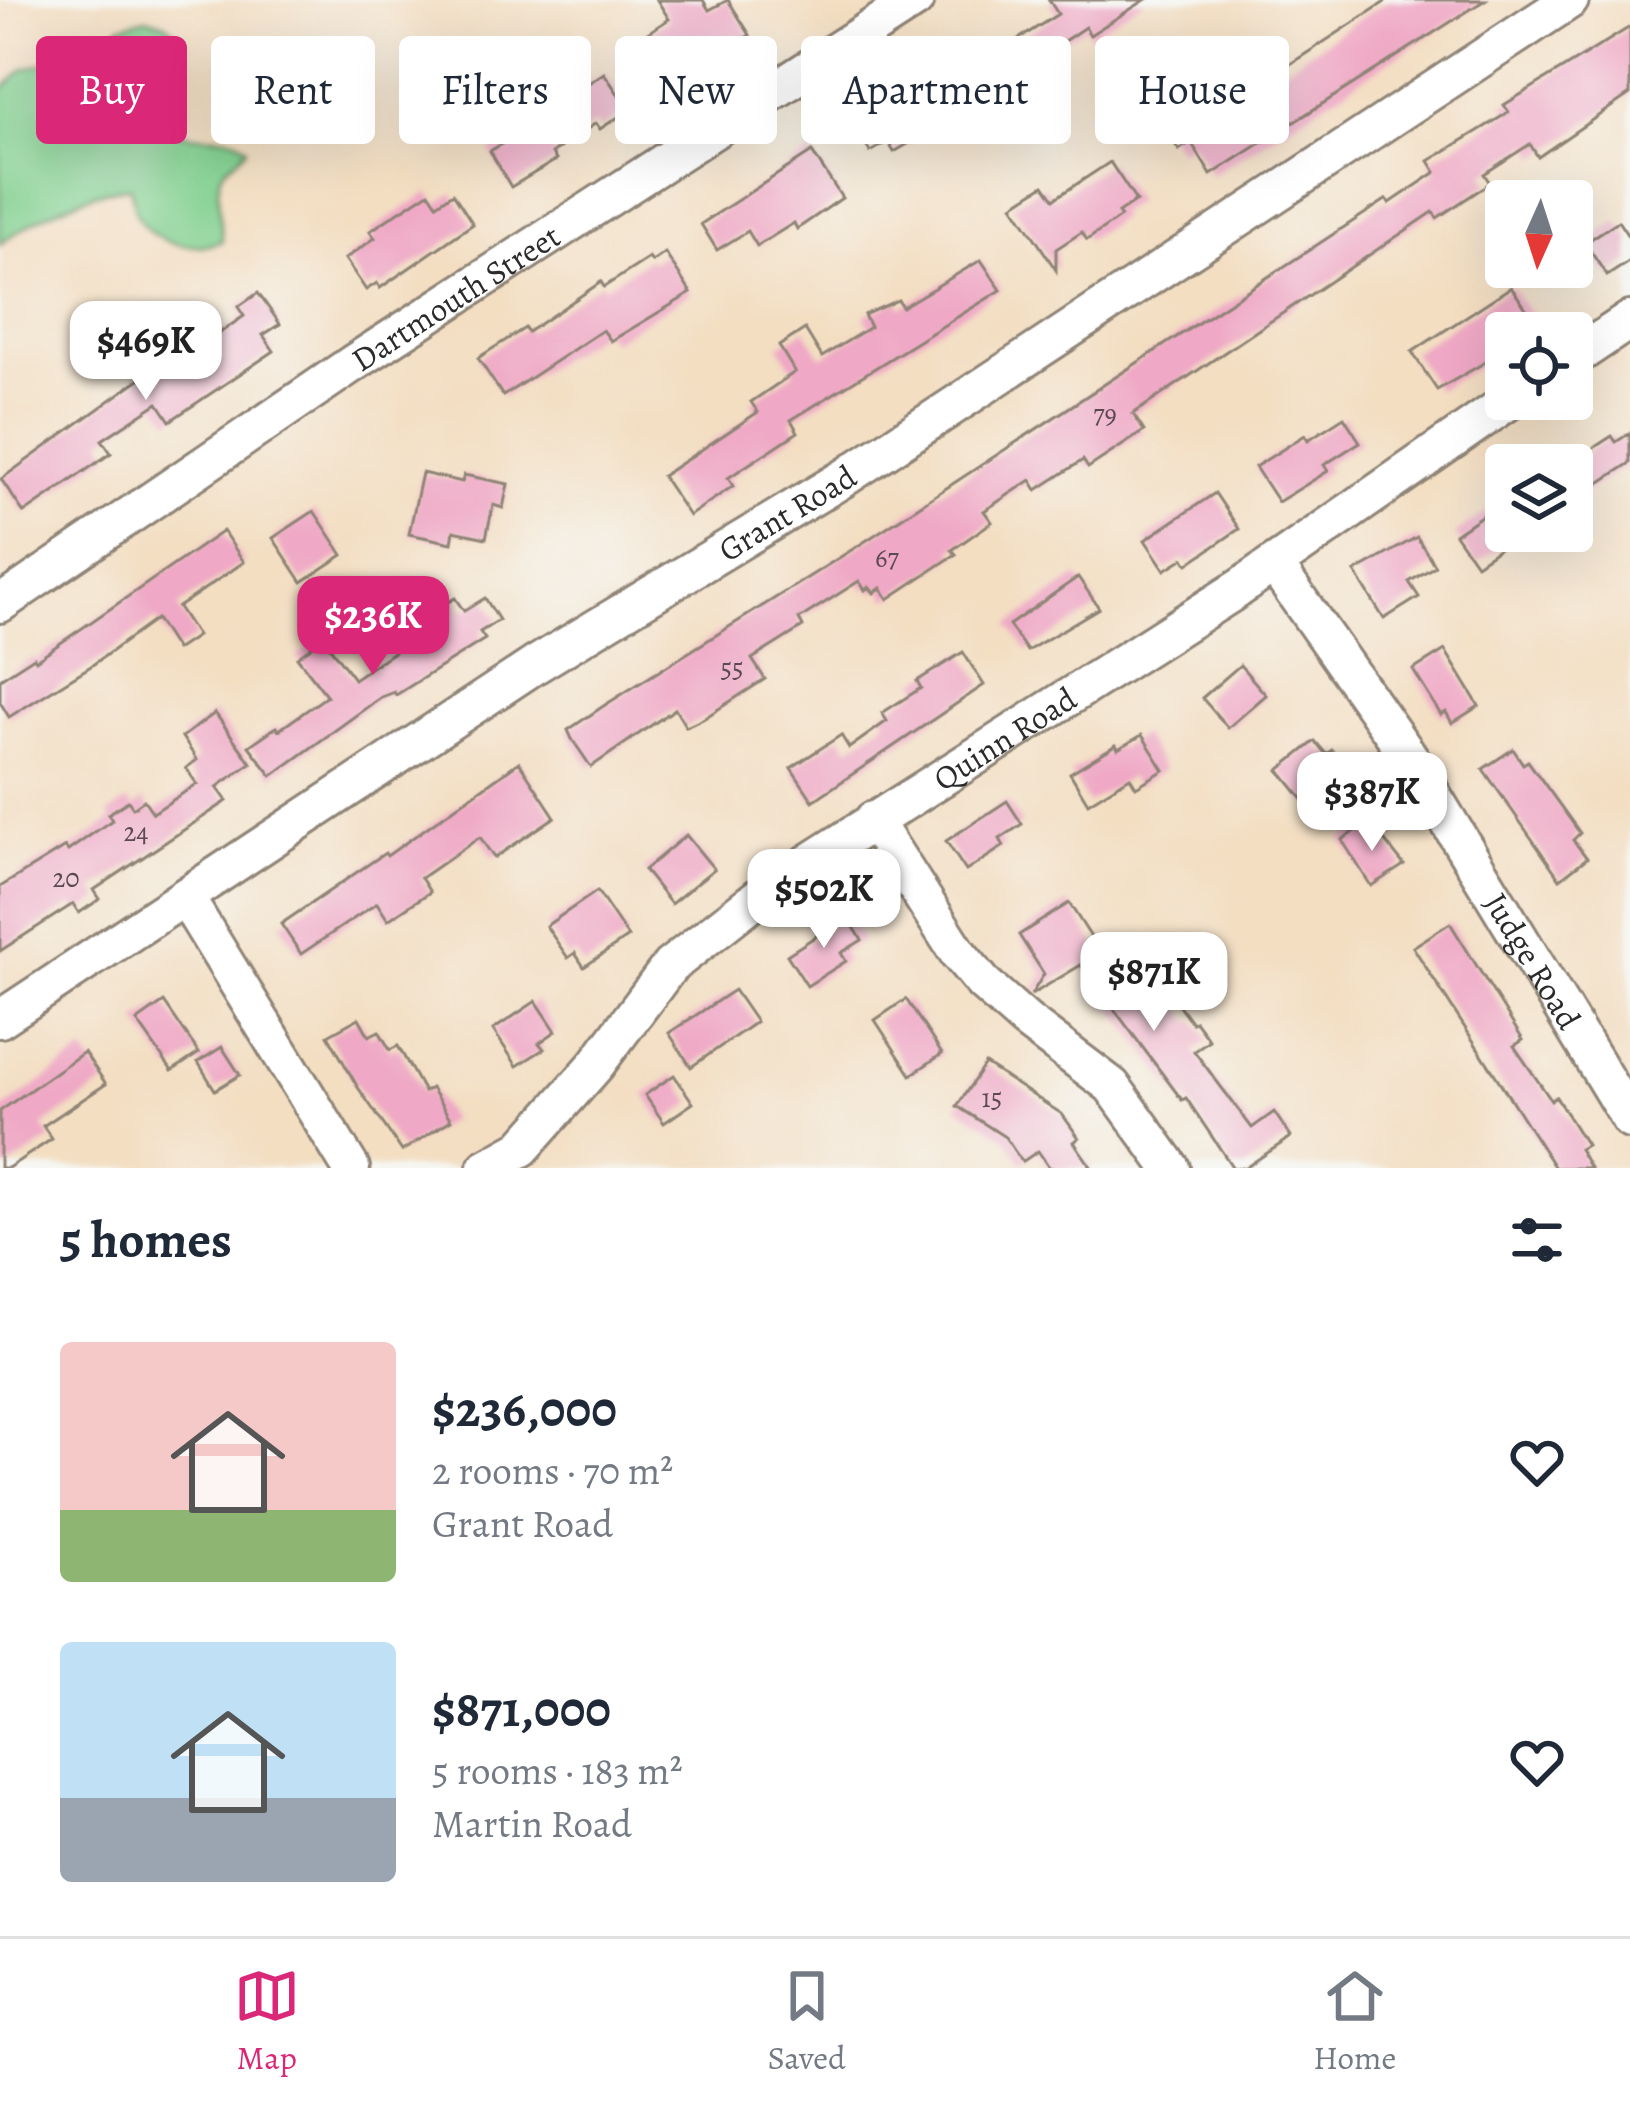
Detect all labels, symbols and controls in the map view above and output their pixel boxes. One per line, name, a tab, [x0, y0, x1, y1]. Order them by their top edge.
chip: Buy	[36, 36, 187, 144]
chip: Rent	[211, 36, 375, 144]
chip: Filters	[399, 36, 591, 144]
chip: New	[615, 36, 777, 144]
chip: Apartment	[801, 36, 1071, 144]
chip: House	[1095, 36, 1289, 144]
north arrow	[1485, 180, 1593, 288]
map controls	[1485, 180, 1593, 552]
street label: Dartmouth Street	[342, 213, 568, 381]
pin: $469K	[62, 301, 230, 403]
button: locate	[1485, 312, 1593, 420]
text: $469K	[97, 313, 195, 366]
house number: 79	[1093, 396, 1117, 432]
button: layers	[1485, 444, 1593, 552]
street label: Grant Road	[710, 454, 865, 571]
house number: 67	[875, 540, 900, 576]
pin: $236K	[289, 576, 457, 678]
text: $236K	[324, 588, 422, 641]
house number: 55	[720, 650, 744, 686]
street label: Quinn Road	[924, 676, 1085, 801]
pin: $387K	[1288, 752, 1456, 854]
text: $387K	[1324, 764, 1420, 817]
house number: 24	[123, 814, 149, 850]
pin: $502K	[740, 849, 908, 951]
house number: 20	[52, 860, 80, 896]
text: $502K	[775, 861, 873, 914]
street label: Judge Road	[1474, 884, 1592, 1037]
pin: $871K	[1070, 932, 1238, 1034]
text: $871K	[1107, 944, 1201, 997]
house number: 15	[982, 1080, 1002, 1116]
text: 5 homes	[60, 1205, 232, 1275]
icon: filters	[1504, 1207, 1570, 1273]
text: $236,000	[432, 1374, 617, 1444]
icon: home	[156, 1390, 300, 1534]
icon: heart	[1504, 1429, 1570, 1495]
text: 2 rooms · 70 m²	[432, 1444, 673, 1497]
text: Grant Road	[432, 1497, 613, 1550]
text: $871,000	[432, 1674, 611, 1744]
icon: home	[156, 1690, 300, 1834]
icon: heart	[1504, 1729, 1570, 1795]
text: 5 rooms · 183 m²	[432, 1744, 683, 1797]
text: Martin Road	[432, 1797, 632, 1850]
tab: Map	[234, 1963, 300, 2080]
tab: Saved	[767, 1963, 846, 2080]
tab: Home	[1313, 1963, 1396, 2080]

